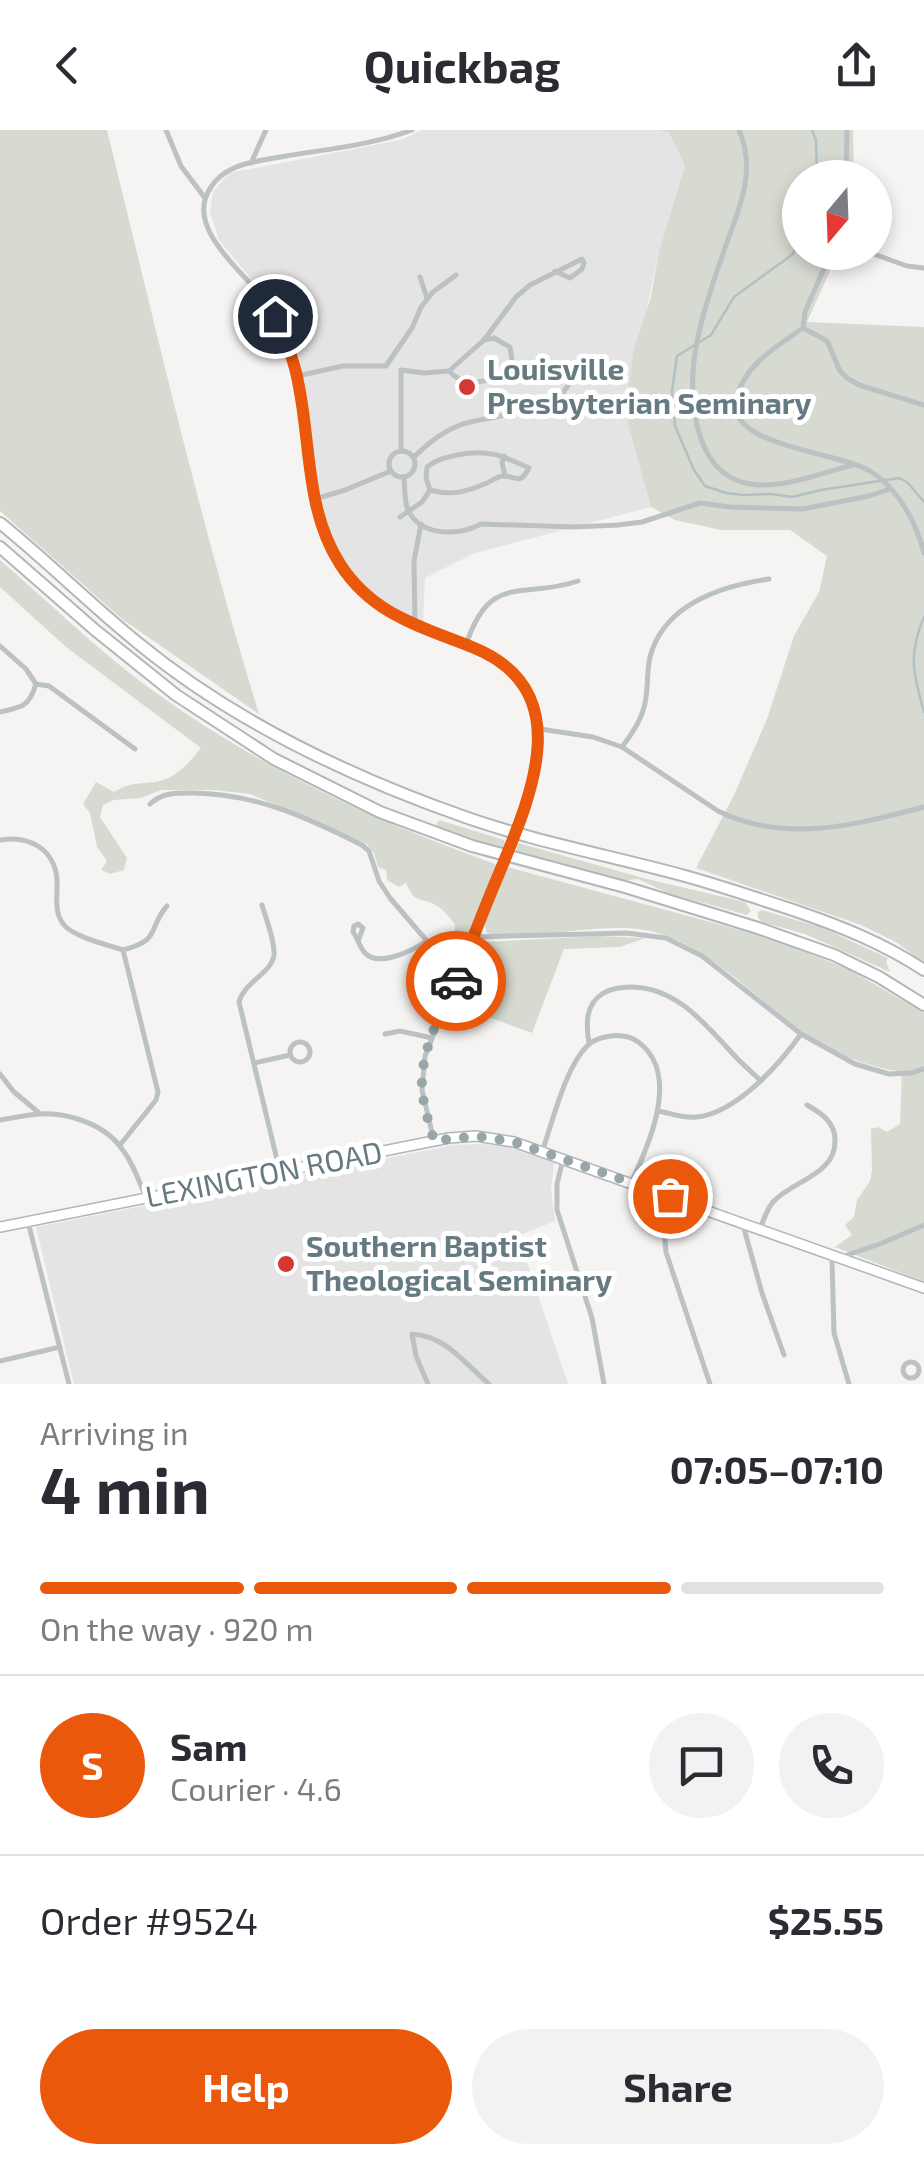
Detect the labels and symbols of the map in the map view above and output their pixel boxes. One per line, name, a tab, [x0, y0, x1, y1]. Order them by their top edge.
north arrow	[782, 160, 892, 270]
pin	[233, 274, 318, 359]
place label: Louisville Presbyterian Seminary	[487, 350, 812, 421]
marker: Louisville Presbyterian Seminary	[456, 376, 478, 398]
courier	[406, 931, 506, 1031]
street label: LEXINGTON ROAD	[142, 1132, 385, 1214]
pin	[628, 1154, 713, 1239]
place label: Southern Baptist Theological Seminary	[306, 1227, 612, 1298]
marker: Southern Baptist Theological Seminary	[275, 1253, 297, 1275]

